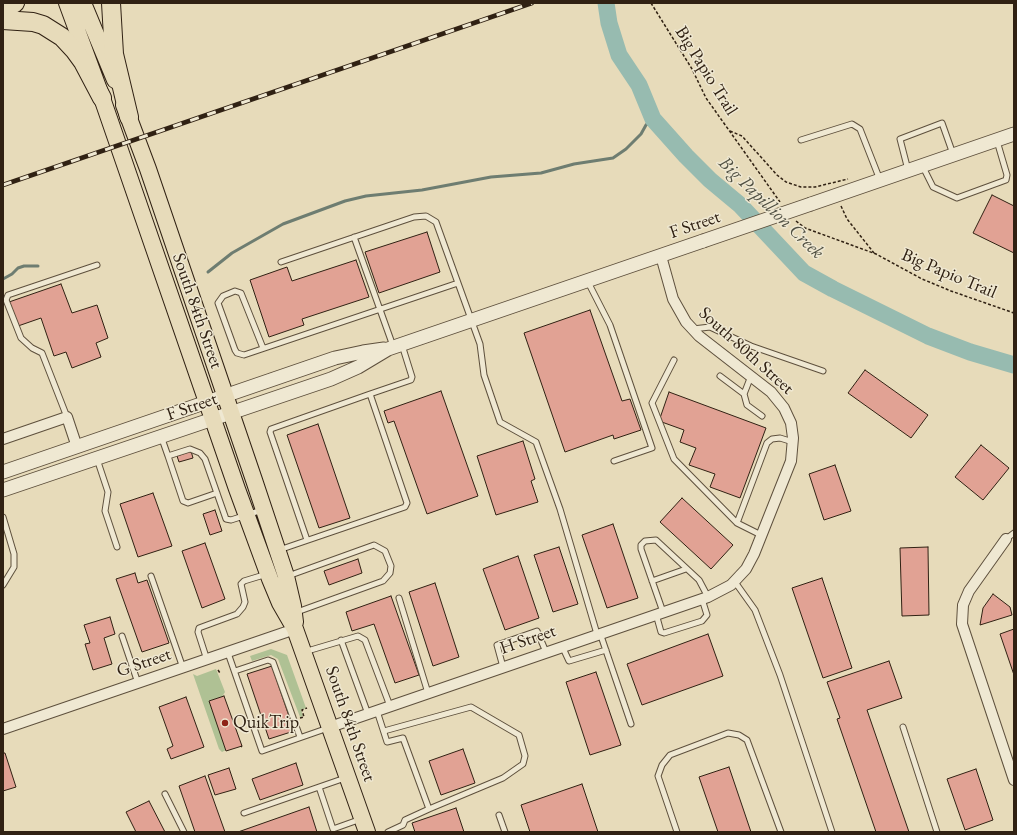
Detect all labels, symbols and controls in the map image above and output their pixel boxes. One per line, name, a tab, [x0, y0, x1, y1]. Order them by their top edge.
street label: Big Papio Trail	[670, 22, 742, 120]
water label: Big Papillion Creek	[714, 152, 828, 264]
street label: F Street	[667, 206, 723, 244]
street label: Big Papio Trail	[898, 244, 1000, 304]
street label: South 84th Street	[167, 250, 227, 372]
street label: South 80th Street	[694, 303, 798, 399]
street label: F Street	[164, 388, 220, 426]
street label: H Street	[497, 620, 559, 660]
street label: G Street	[114, 644, 174, 682]
street label: South 84th Street	[320, 663, 380, 785]
place label: QuikTrip	[233, 712, 299, 734]
marker: QuikTrip	[220, 718, 230, 728]

